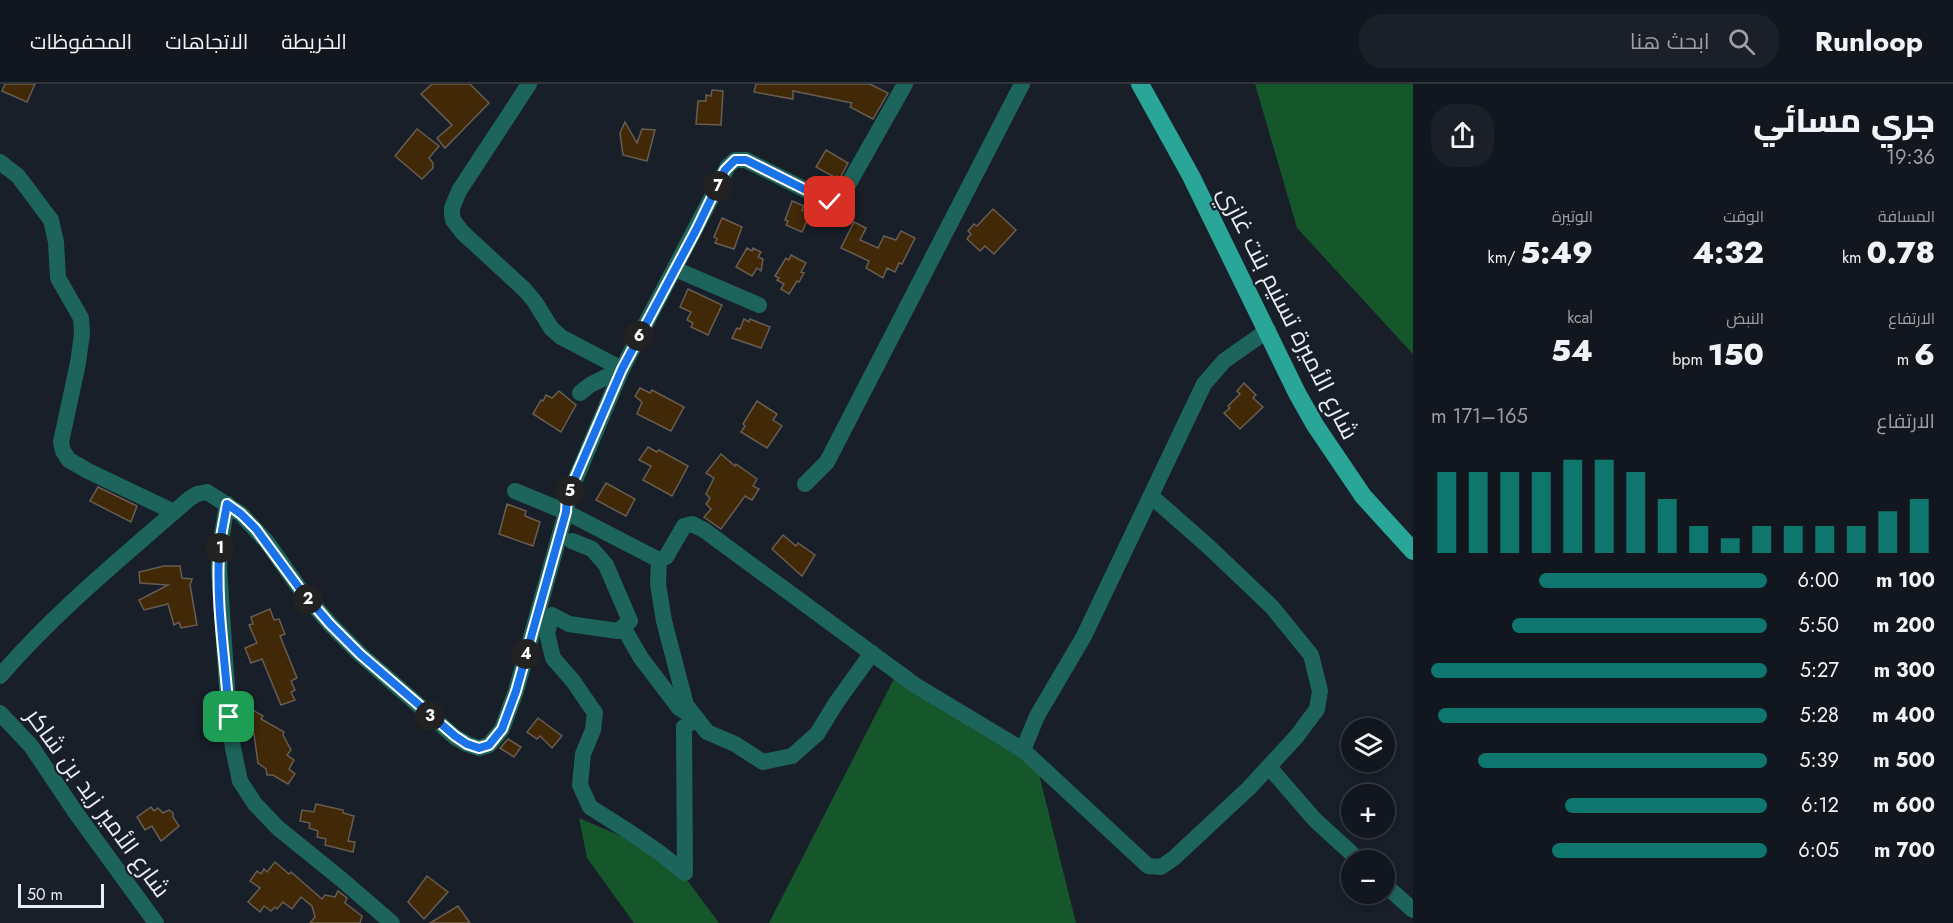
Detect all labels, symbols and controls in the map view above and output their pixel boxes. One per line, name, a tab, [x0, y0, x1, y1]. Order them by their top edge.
search box	[1359, 14, 1779, 68]
text: Runloop	[1815, 21, 1923, 62]
text: ابحث هنا	[1630, 25, 1710, 57]
icon: search	[1725, 25, 1758, 58]
text: المحفوظات	[30, 27, 132, 57]
text: الاتجاهات	[165, 27, 248, 57]
text: الخريطة	[281, 27, 347, 57]
text: جري مسائي	[1753, 97, 1935, 144]
button: share	[1431, 104, 1494, 167]
text: 19:36	[1886, 143, 1935, 172]
pin: 7	[703, 171, 733, 201]
text: 7	[713, 174, 723, 197]
pin	[804, 176, 855, 227]
street label: شارع الأميرة تسنيم بنت غازي	[1208, 180, 1368, 446]
icon: check	[813, 185, 846, 218]
text: الوتيرة	[1552, 205, 1593, 228]
text: الوقت	[1723, 205, 1764, 228]
text: المسافة	[1878, 205, 1935, 228]
text: 5:49	[1520, 231, 1593, 274]
text: 4:32	[1692, 231, 1764, 274]
text: 0.78	[1866, 231, 1935, 274]
text: /km	[1488, 246, 1520, 269]
text: km	[1842, 246, 1866, 269]
text: kcal	[1567, 306, 1593, 329]
text: النبض	[1726, 307, 1764, 330]
text: الارتفاع	[1888, 307, 1935, 330]
pin: 6	[624, 321, 654, 351]
text: 6	[634, 324, 644, 347]
text: 54	[1551, 329, 1593, 372]
text: 150	[1708, 333, 1764, 376]
text: 6	[1914, 333, 1935, 376]
text: bpm	[1672, 348, 1708, 371]
text: m	[1897, 348, 1914, 371]
text: 165–171 m	[1431, 402, 1528, 431]
text: الارتفاع	[1876, 407, 1935, 436]
pin: 5	[555, 476, 585, 506]
text: 5	[565, 479, 575, 502]
pin: 1	[205, 533, 235, 563]
text: 1	[216, 536, 224, 559]
text: 6:00	[1797, 566, 1839, 595]
text: 100 m	[1876, 566, 1935, 595]
pin: 2	[293, 584, 323, 614]
text: 2	[303, 587, 313, 610]
text: 5:50	[1798, 611, 1839, 640]
text: 200 m	[1873, 611, 1935, 640]
pin: 4	[511, 639, 541, 669]
text: 4	[520, 642, 532, 665]
text: 5:27	[1800, 656, 1839, 685]
text: 300 m	[1874, 656, 1935, 685]
pin	[203, 691, 254, 742]
street label: شارع الأمير زيد بن شاكر	[16, 699, 179, 905]
icon: arrive	[212, 700, 245, 733]
pin: 3	[415, 701, 445, 731]
text: 5:28	[1799, 701, 1839, 730]
text: 400 m	[1872, 701, 1935, 730]
text: 3	[425, 704, 435, 727]
map controls	[1341, 718, 1395, 904]
button: layers	[1341, 718, 1395, 772]
text: 5:39	[1799, 746, 1839, 775]
text: 500 m	[1873, 746, 1935, 775]
button: +	[1341, 784, 1395, 838]
text: 6:12	[1801, 791, 1839, 820]
text: 600 m	[1873, 791, 1935, 820]
text: 6:05	[1798, 836, 1839, 865]
text: 700 m	[1874, 836, 1935, 865]
button: −	[1341, 850, 1395, 904]
scale bar	[18, 881, 104, 908]
text: 50 m	[27, 883, 63, 906]

